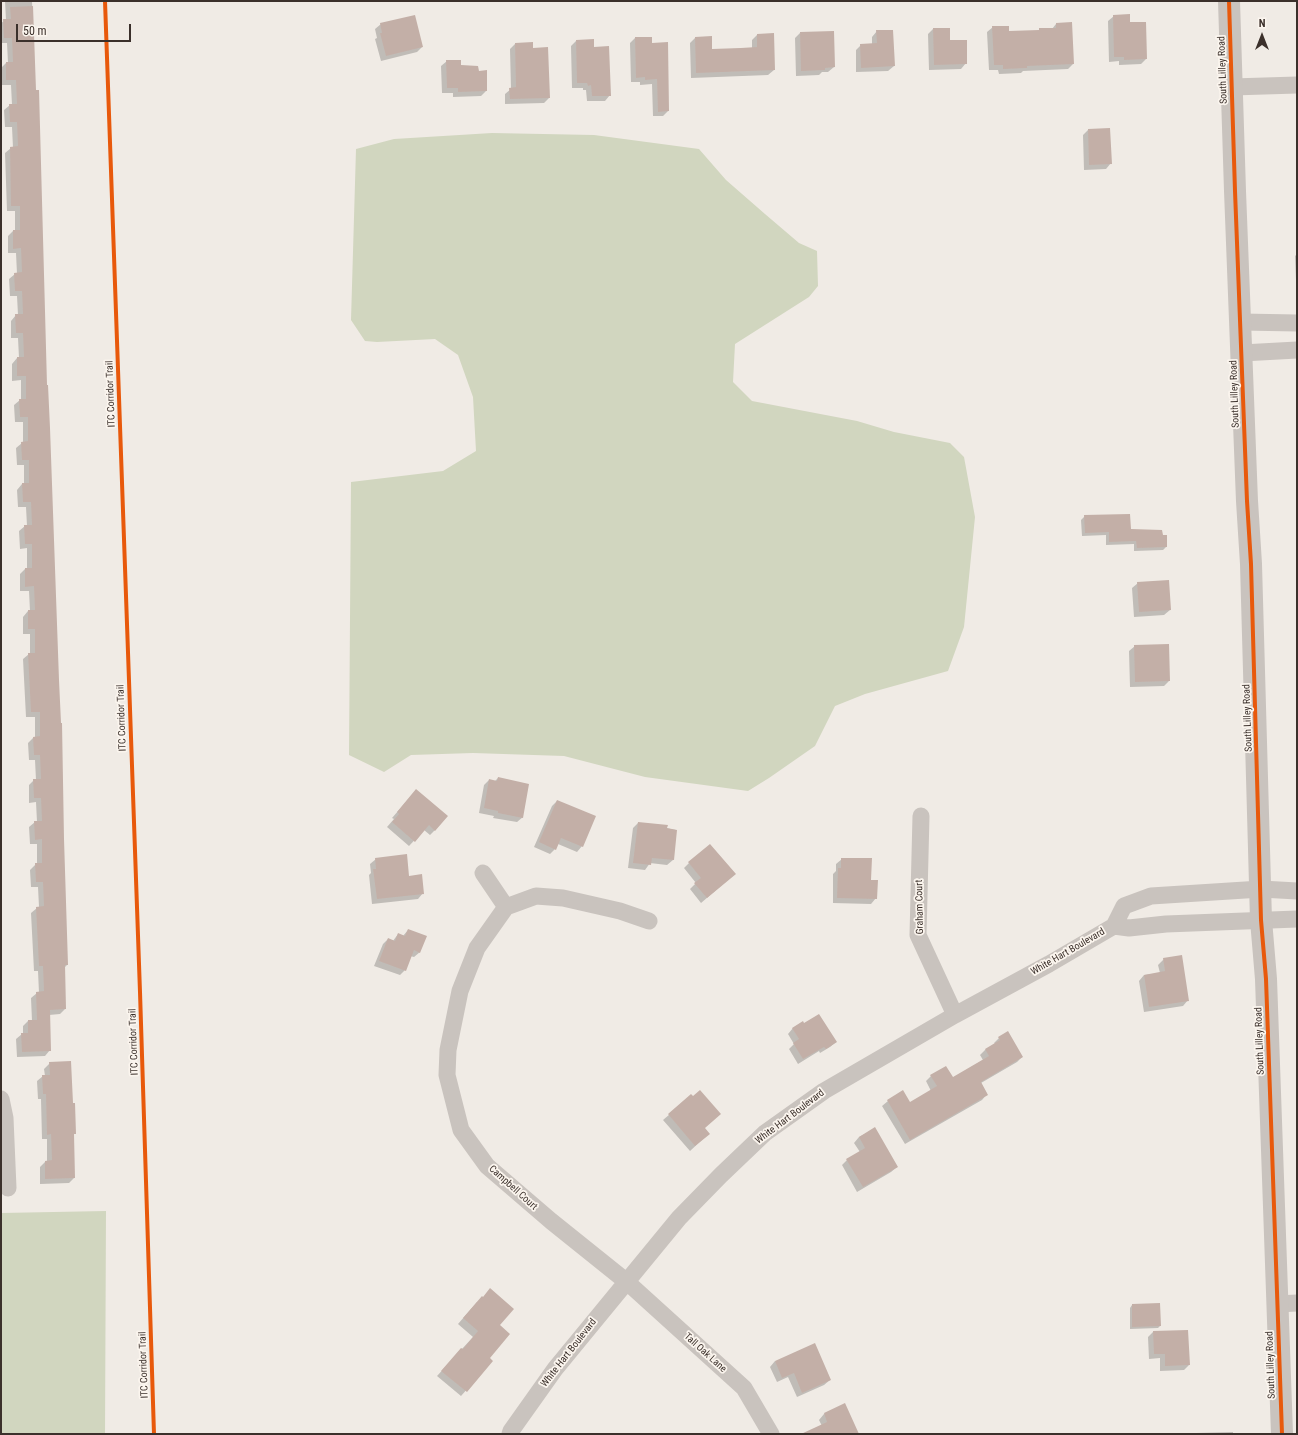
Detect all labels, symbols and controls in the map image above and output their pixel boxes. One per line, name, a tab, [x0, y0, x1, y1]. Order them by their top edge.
scale bar	[18, 16, 133, 42]
north arrow	[1242, 16, 1282, 56]
text: N	[1259, 17, 1265, 30]
text: 50 m	[23, 24, 47, 38]
street label: South Lilley Road	[1216, 36, 1230, 104]
street label: ITC Corridor Trail	[104, 360, 118, 428]
street label: South Lilley Road	[1228, 360, 1242, 428]
street label: ITC Corridor Trail	[115, 684, 129, 752]
street label: South Lilley Road	[1241, 684, 1255, 752]
street label: Graham Court	[914, 880, 926, 934]
street label: White Hart Boulevard	[1029, 926, 1107, 978]
street label: South Lilley Road	[1253, 1007, 1267, 1075]
street label: ITC Corridor Trail	[127, 1008, 141, 1076]
street label: White Hart Boulevard	[753, 1087, 827, 1147]
street label: Campbell Court	[486, 1163, 540, 1213]
street label: White Hart Boulevard	[539, 1316, 599, 1390]
street label: ITC Corridor Trail	[137, 1331, 151, 1399]
street label: Tall Oak Lane	[681, 1331, 729, 1375]
street label: South Lilley Road	[1264, 1331, 1278, 1399]

